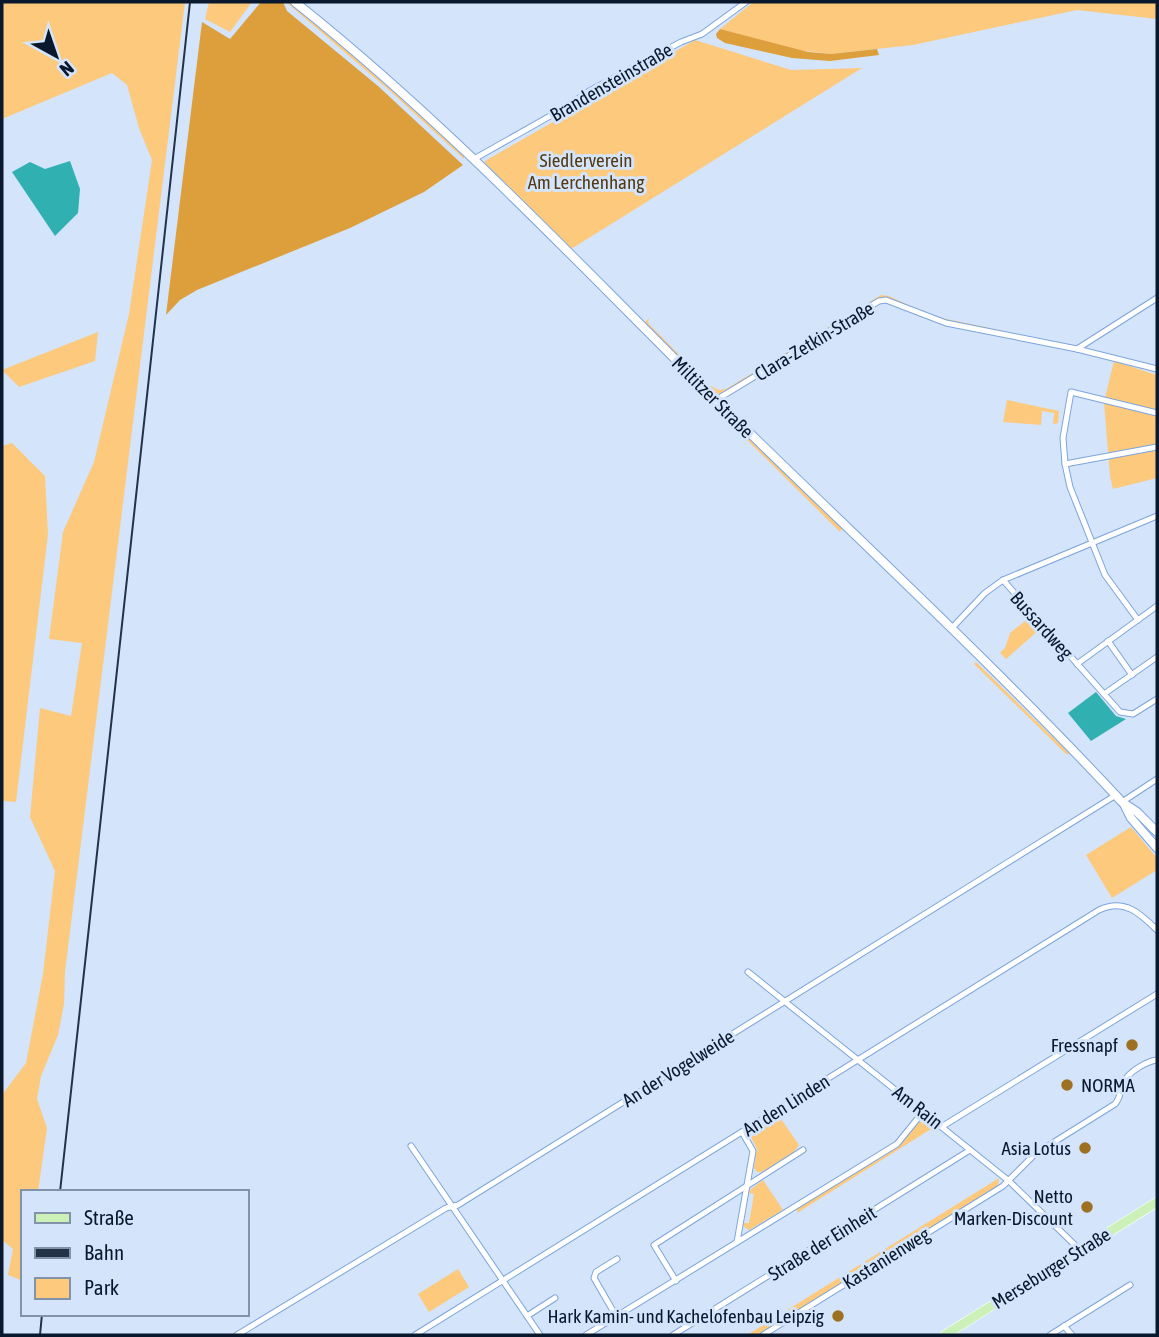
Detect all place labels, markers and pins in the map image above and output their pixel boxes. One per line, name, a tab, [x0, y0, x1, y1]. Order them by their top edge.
place label: Fressnapf	[1051, 1034, 1118, 1056]
marker: Fressnapf	[1124, 1037, 1140, 1053]
place label: NORMA	[1081, 1074, 1136, 1096]
marker: NORMA	[1059, 1077, 1075, 1093]
place label: Asia Lotus	[1002, 1137, 1071, 1159]
marker: Asia Lotus	[1077, 1140, 1093, 1156]
place label: Netto Marken-Discount	[954, 1185, 1073, 1229]
marker: Netto Marken-Discount	[1079, 1199, 1095, 1215]
place label: Hark Kamin- und Kachelofenbau Leipzig	[548, 1305, 825, 1327]
marker: Hark Kamin- und Kachelofenbau Leipzig	[830, 1308, 846, 1324]

